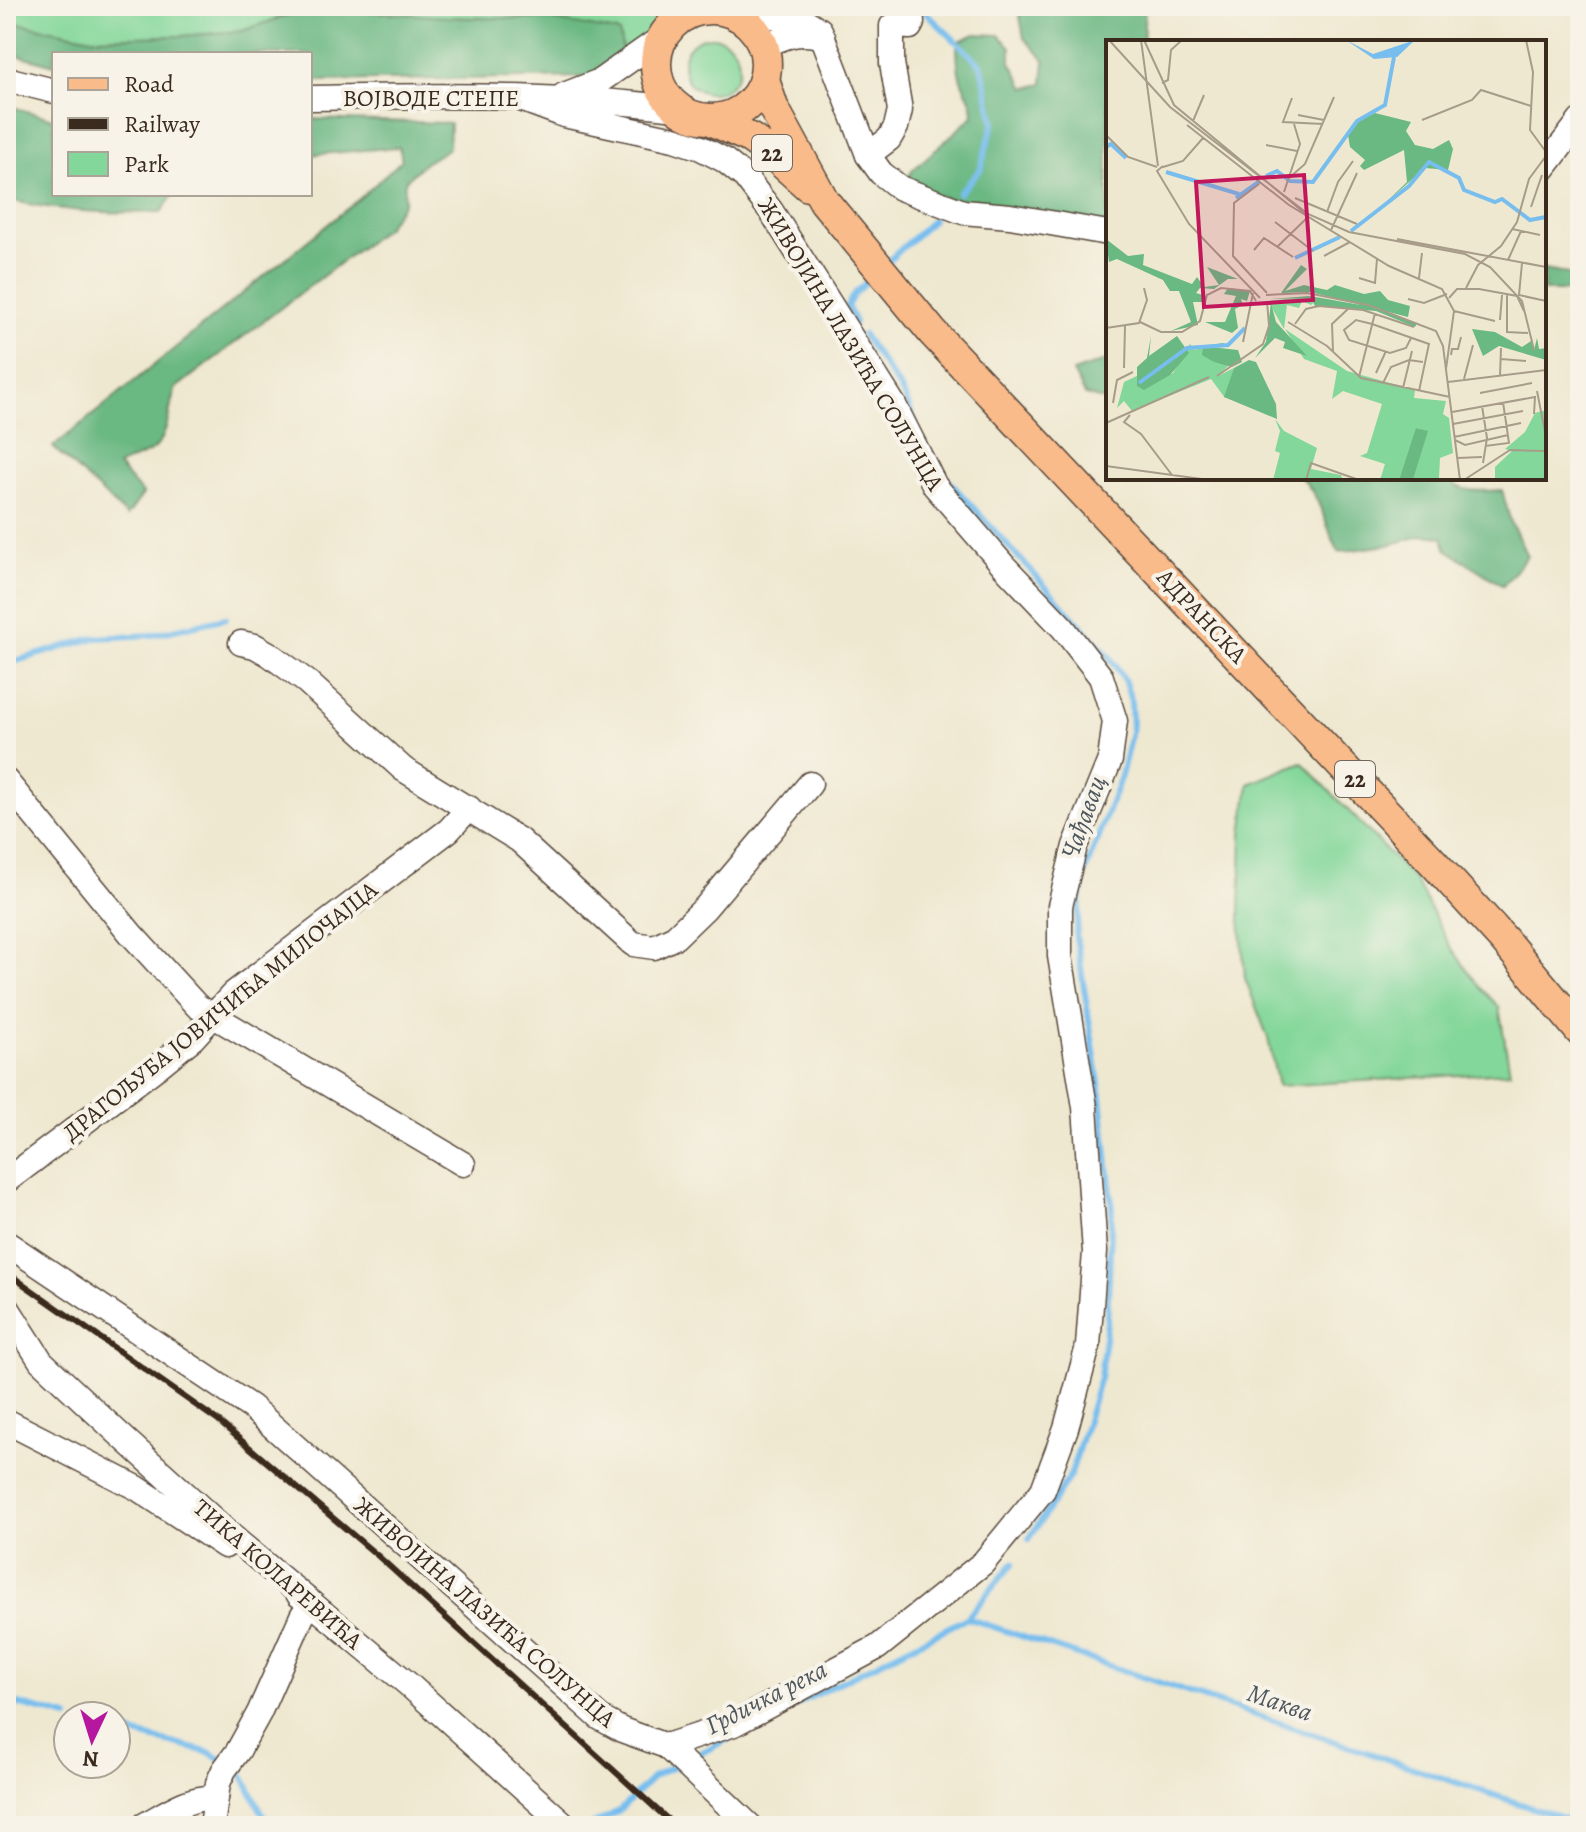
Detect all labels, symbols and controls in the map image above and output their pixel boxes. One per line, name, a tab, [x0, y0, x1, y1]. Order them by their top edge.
inset map	[1106, 40, 1546, 480]
legend	[52, 52, 312, 196]
text: Road	[124, 68, 174, 100]
street label: ВОЈВОДЕ СТЕПЕ	[343, 82, 519, 114]
text: Railway	[124, 108, 200, 140]
road number: 22	[752, 135, 792, 171]
text: Park	[124, 148, 169, 180]
street label: ЖИВОЈИНА ЛАЗИЋА СОЛУНЦА	[751, 191, 952, 497]
street label: АДРАНСКА	[1149, 561, 1255, 671]
road number: 22	[1335, 761, 1375, 797]
water label: Чађавац	[1052, 771, 1115, 864]
street label: ДРАГОЉУБА ЈОВИЧИЋА МИЛОЧАЈЦА	[56, 873, 385, 1148]
street label: ЖИВОЈИНА ЛАЗИЋА СОЛУНЦА	[347, 1489, 623, 1735]
street label: ТИКА КОЛАРЕВИЋА	[187, 1492, 370, 1657]
water label: Грдичка река	[699, 1652, 833, 1743]
water label: Маква	[1243, 1675, 1317, 1730]
north arrow	[52, 1700, 132, 1780]
text: N	[82, 1743, 100, 1774]

